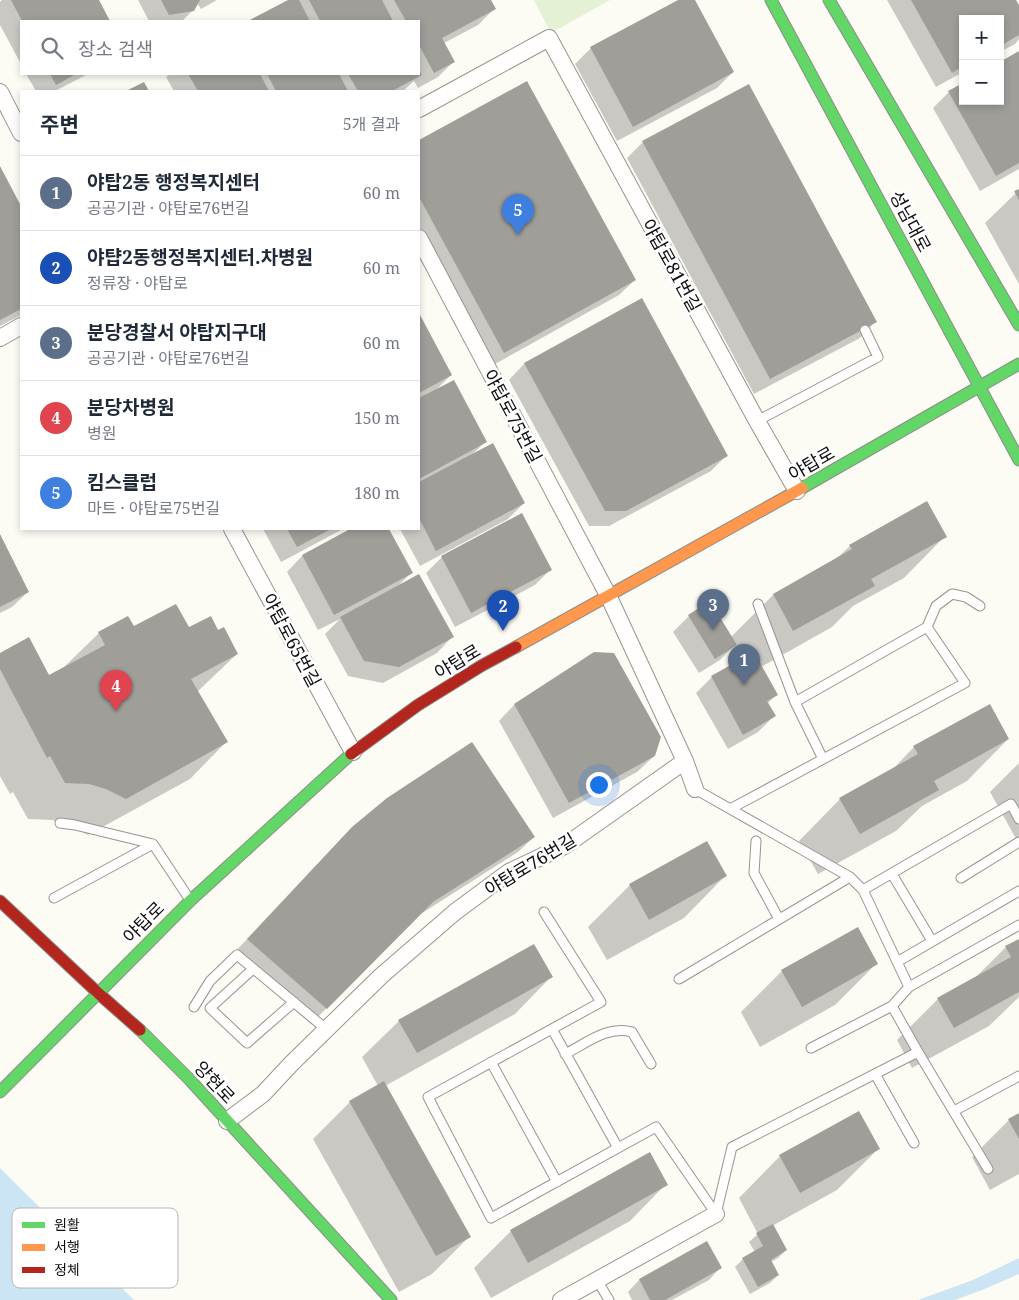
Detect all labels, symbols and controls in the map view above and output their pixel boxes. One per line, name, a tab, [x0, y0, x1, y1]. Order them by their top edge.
map controls	[959, 15, 1004, 105]
button: +	[959, 15, 1004, 60]
search box	[20, 20, 420, 75]
icon: search	[38, 34, 66, 62]
text: 장소 검색	[78, 36, 153, 62]
button: −	[959, 60, 1004, 105]
text: 주변	[40, 110, 79, 138]
text: 5개 결과	[343, 113, 400, 135]
text: 야탑2동 행정복지센터	[87, 169, 260, 195]
text: 1	[51, 182, 61, 204]
text: 60 m	[363, 182, 400, 204]
street label: 성남대로	[885, 186, 937, 256]
pin: 5	[502, 194, 534, 235]
text: 공공기관 · 야탑로76번길	[87, 197, 250, 219]
street label: 야탑로81번길	[637, 214, 707, 316]
text: 야턉2동행정복지센터.차병원	[87, 244, 313, 270]
text: 2	[51, 257, 61, 279]
text: 60 m	[363, 257, 400, 279]
text: 정류장 · 야탑로	[87, 272, 188, 294]
text: 분당경찰서 야탑지구대	[87, 319, 267, 345]
text: 3	[51, 332, 61, 354]
text: 60 m	[363, 332, 400, 354]
text: 공공기관 · 야탑로76번길	[87, 347, 250, 369]
street label: 야탑로75번길	[478, 365, 548, 467]
text: 분당차병원	[87, 394, 174, 420]
text: 4	[51, 407, 61, 429]
text: 150 m	[354, 407, 400, 429]
text: 병원	[87, 422, 116, 444]
street label: 야탑로	[783, 440, 839, 486]
text: 킴스클럽	[87, 469, 157, 495]
text: 5	[51, 482, 61, 504]
text: 180 m	[354, 482, 400, 504]
text: 마트 · 야탑로75번길	[87, 497, 220, 519]
street label: 야탑로65번길	[257, 589, 327, 691]
pin: 3	[697, 589, 729, 630]
pin: 2	[487, 590, 519, 631]
street label: 야탑로	[430, 638, 484, 684]
pin: 1	[728, 644, 760, 685]
pin: 4	[100, 670, 132, 711]
your location	[586, 772, 612, 798]
street label: 야탑로76번길	[480, 827, 580, 901]
street label: 야탑로	[117, 896, 169, 948]
street label: 양현로	[189, 1056, 241, 1108]
legend	[12, 1208, 178, 1288]
text: 원활	[54, 1215, 80, 1234]
text: 서행	[54, 1237, 80, 1256]
text: 정체	[54, 1260, 80, 1279]

